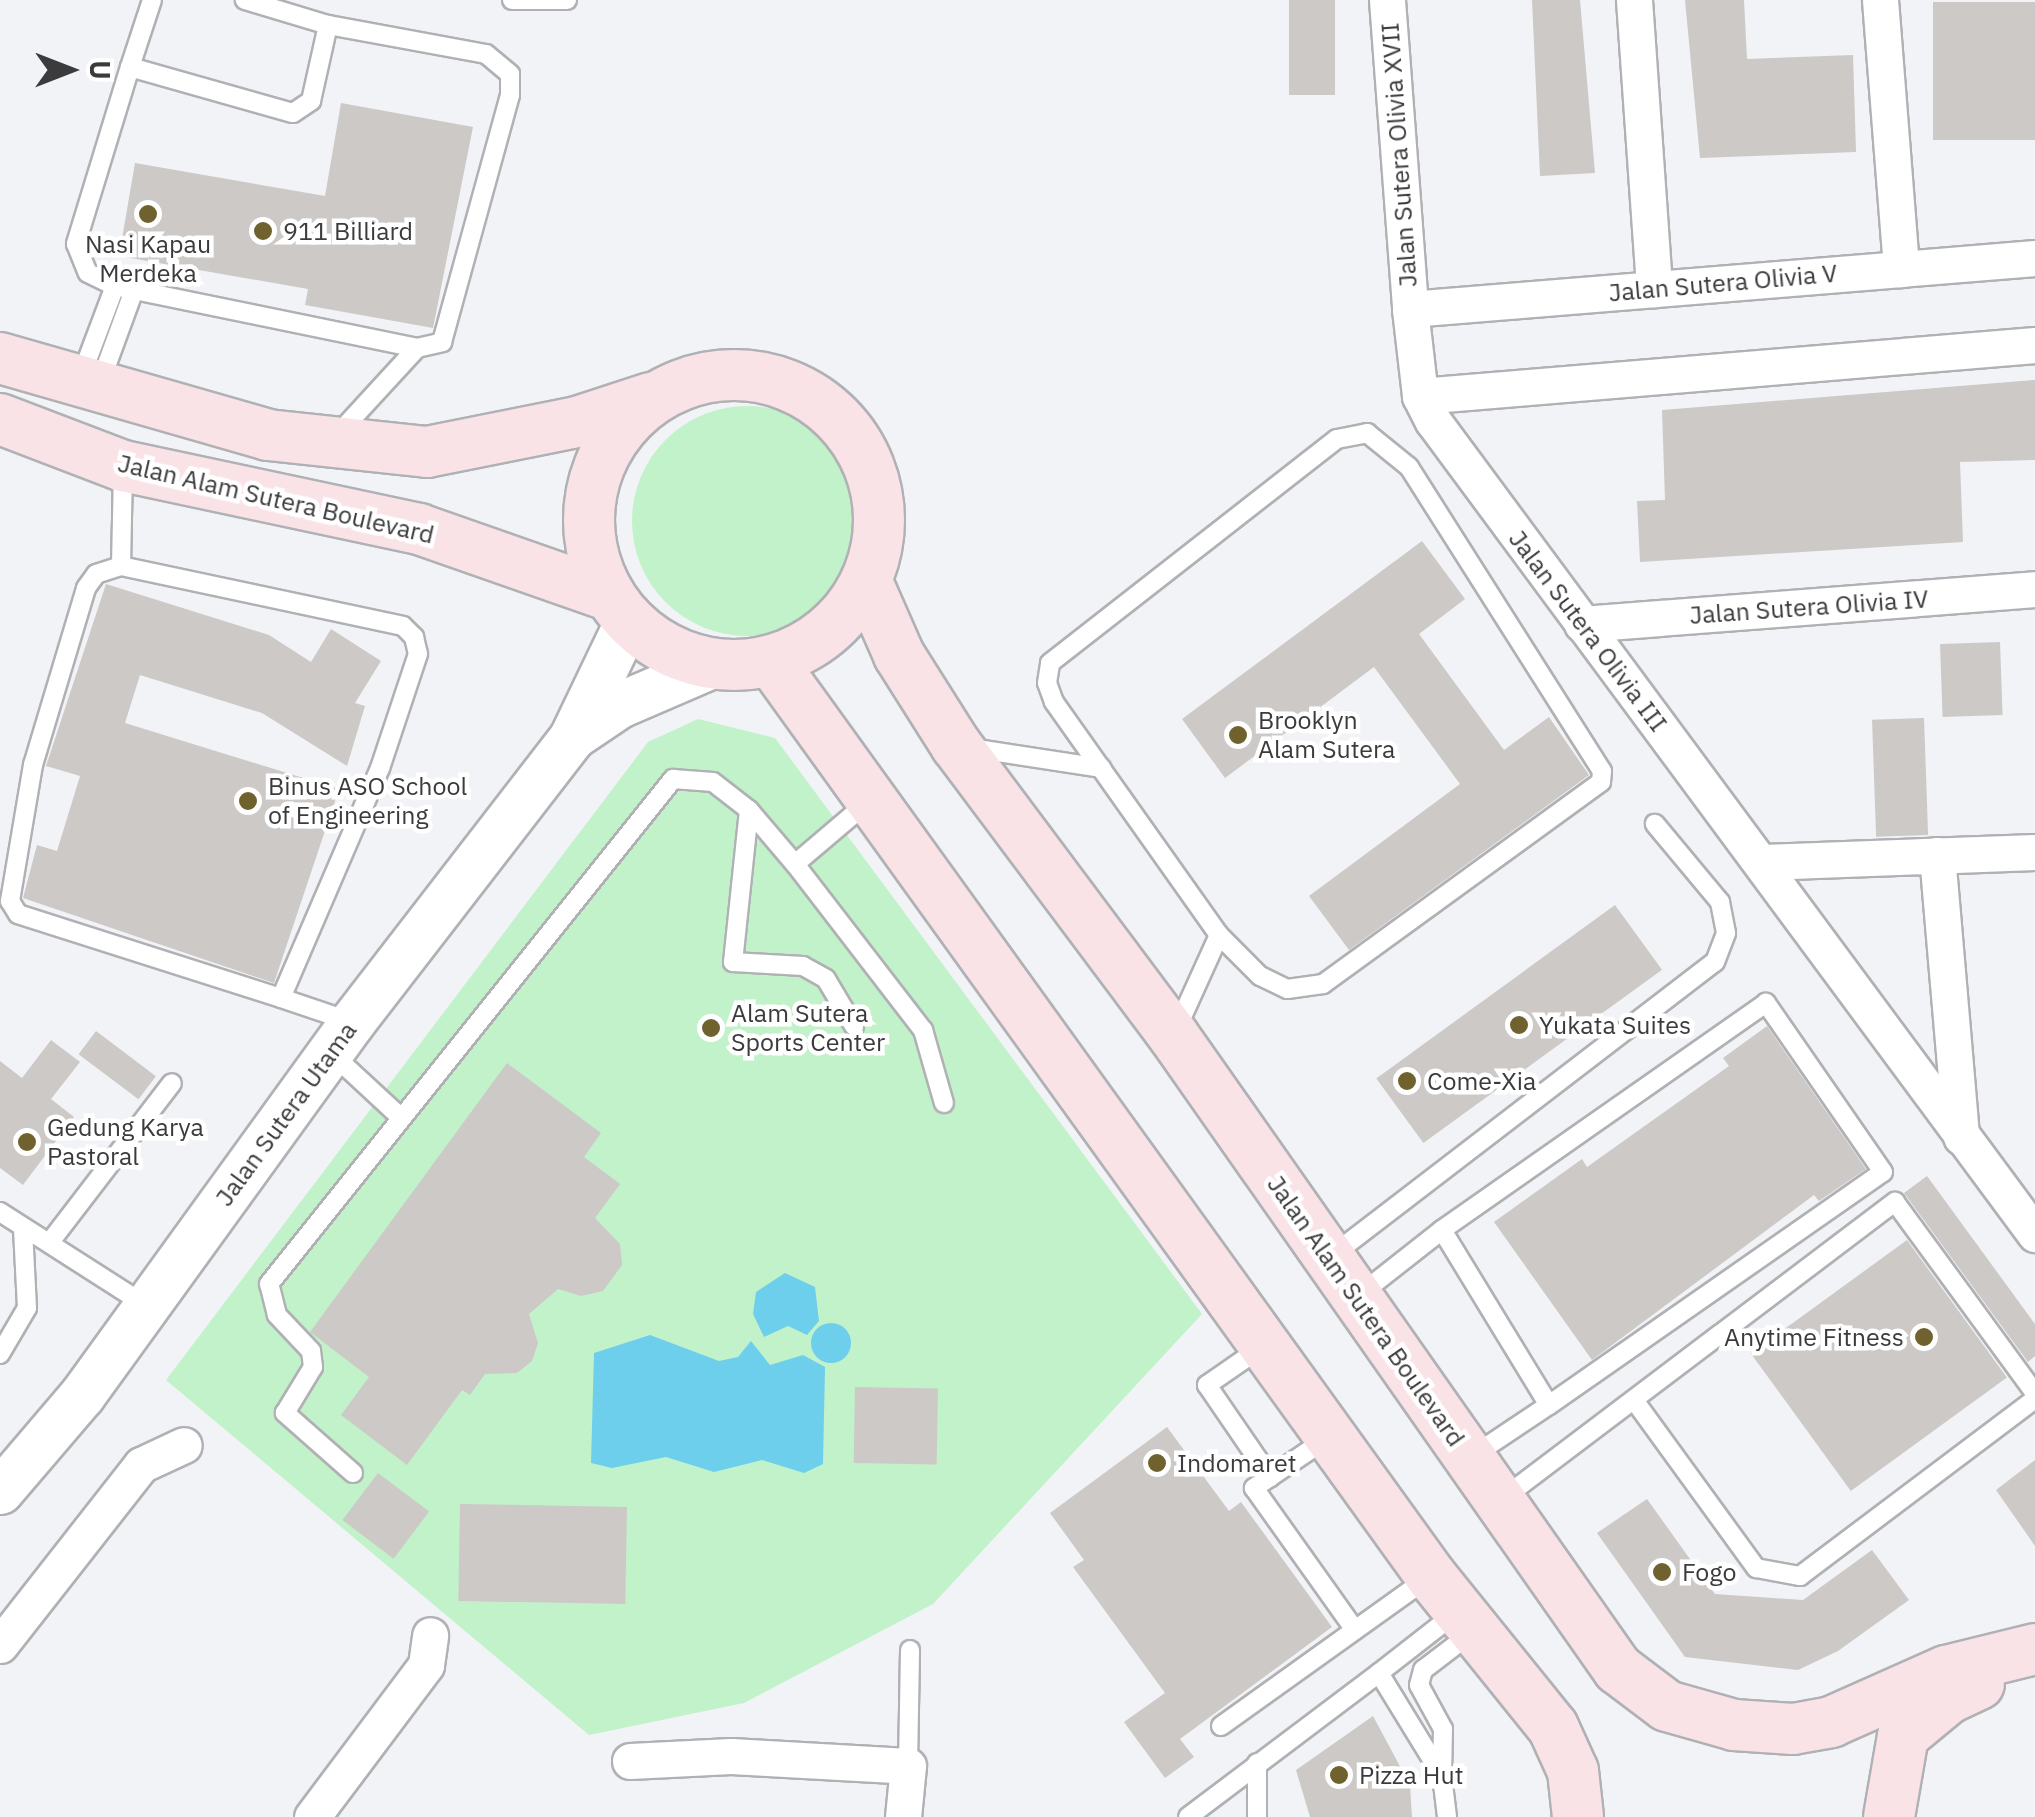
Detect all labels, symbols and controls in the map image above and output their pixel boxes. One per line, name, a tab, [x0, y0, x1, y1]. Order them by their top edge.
north arrow	[20, 20, 120, 120]
street label: Jalan Sutera Olivia XVII	[1375, 22, 1423, 288]
text: U	[82, 60, 119, 80]
marker: Nasi Kapau Merdeka	[137, 203, 159, 225]
place label: 911 Billiard	[283, 216, 413, 246]
marker: 911 Billiard	[252, 220, 274, 242]
place label: Nasi Kapau Merdeka	[85, 230, 211, 289]
street label: Jalan Sutera Olivia V	[1607, 258, 1839, 308]
street label: Jalan Alam Sutera Boulevard	[115, 448, 437, 550]
street label: Jalan Sutera Olivia III	[1502, 524, 1674, 738]
street label: Jalan Sutera Olivia IV	[1688, 584, 1930, 630]
place label: Brooklyn Alam Sutera	[1258, 706, 1395, 765]
marker: Brooklyn Alam Sutera	[1227, 724, 1249, 746]
place label: Binus ASO School of Engineering	[268, 772, 467, 831]
marker: Binus ASO School of Engineering	[237, 790, 259, 812]
place label: Alam Sutera Sports Center	[731, 999, 885, 1058]
place label: Yukata Suites	[1539, 1010, 1691, 1040]
marker: Yukata Suites	[1508, 1014, 1530, 1036]
street label: Jalan Sutera Utama	[209, 1016, 363, 1212]
marker: Alam Sutera Sports Center	[700, 1017, 722, 1039]
place label: Come-Xia	[1427, 1066, 1536, 1096]
marker: Come-Xia	[1396, 1070, 1418, 1092]
place label: Gedung Karya Pastoral	[47, 1113, 204, 1172]
marker: Gedung Karya Pastoral	[16, 1131, 38, 1153]
street label: Jalan Alam Sutera Boulevard	[1261, 1170, 1471, 1452]
place label: Anytime Fitness	[1724, 1322, 1904, 1352]
marker: Anytime Fitness	[1913, 1326, 1935, 1348]
place label: Indomaret	[1177, 1448, 1296, 1478]
marker: Indomaret	[1146, 1452, 1168, 1474]
place label: Fogo	[1682, 1557, 1736, 1587]
marker: Fogo	[1651, 1561, 1673, 1583]
place label: Pizza Hut	[1359, 1760, 1463, 1790]
marker: Pizza Hut	[1328, 1764, 1350, 1786]

